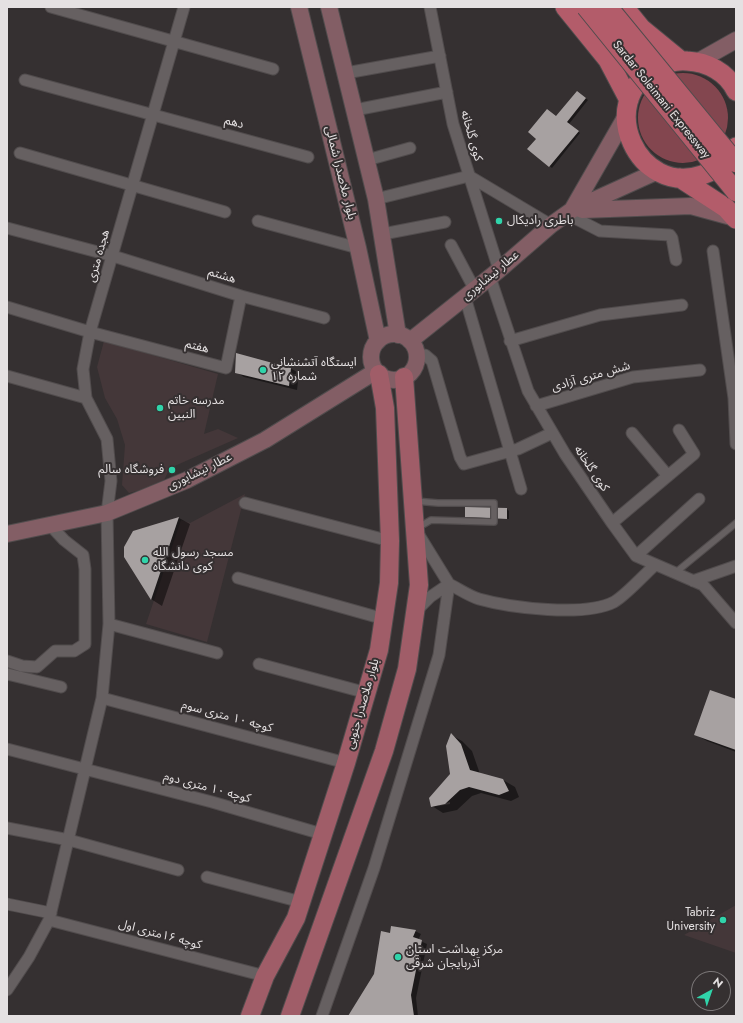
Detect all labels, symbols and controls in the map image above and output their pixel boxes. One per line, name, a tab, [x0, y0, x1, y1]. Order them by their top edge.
street label: Sardar Soleimani Expressway	[609, 38, 713, 162]
street label: کوی گلخانه	[457, 109, 485, 163]
street label: دهم	[223, 114, 245, 132]
street label: بلوار ملاصدرا شمالی	[321, 124, 359, 222]
place label: باطری رادیکال	[507, 214, 574, 228]
marker: باطری رادیکال	[494, 216, 504, 226]
street label: هجده متری	[85, 228, 113, 284]
street label: عطار نیشابوری	[460, 248, 522, 304]
street label: هشتم	[206, 265, 238, 287]
street label: هفتم	[184, 337, 210, 357]
place label: ایستگاه آتشنشانی شماره ۱۲	[271, 356, 357, 384]
street label: شش متری آزادی	[550, 359, 632, 395]
marker: ایستگاه آتشنشانی شماره ۱۲	[258, 365, 268, 375]
place label: مدرسه خاتم النبین	[168, 394, 224, 422]
marker: مدرسه خاتم النبین	[155, 403, 165, 413]
street label: کوی گلخانه	[570, 443, 612, 495]
street label: عطار نیشابوری	[165, 450, 235, 494]
place label: فروشگاه سالم	[98, 463, 164, 477]
marker: فروشگاه سالم	[167, 465, 177, 475]
place label: مسجد رسول الله کوی دانشگاه	[153, 546, 234, 574]
marker: مسجد رسول الله کوی دانشگاه	[140, 555, 150, 565]
street label: بلوار ملاصدرا جنوبی	[343, 657, 383, 751]
street label: کوچه ۱۰ متری سوم	[180, 698, 274, 736]
street label: کوچه ۱۰ متری دوم	[162, 769, 252, 807]
place label: Tabriz University	[667, 906, 715, 934]
marker: Tabriz University	[718, 915, 728, 925]
street label: کوچه ۱۶متری اول	[117, 917, 203, 953]
place label: مرکز بهداشت استان آذربایجان شرقی	[406, 943, 503, 971]
marker: مرکز بهداشت استان آذربایجان شرقی	[393, 952, 403, 962]
north arrow	[691, 971, 731, 1011]
text: N	[710, 974, 727, 992]

